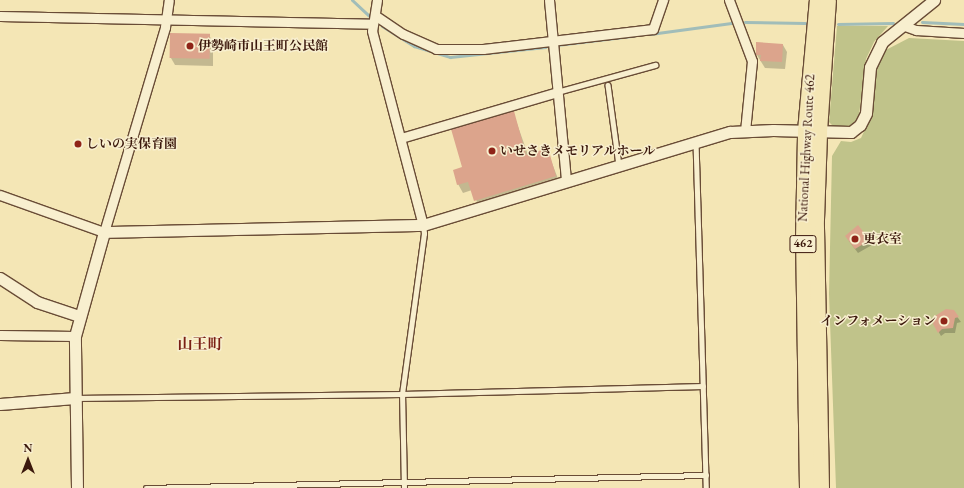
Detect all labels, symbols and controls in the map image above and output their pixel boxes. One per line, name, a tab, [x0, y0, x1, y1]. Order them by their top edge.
place label: 伊勢崎市山王町公民館	[198, 38, 328, 54]
marker: 伊勢崎市山王町公民館	[185, 41, 195, 51]
street label: National Highway Route 462	[795, 74, 819, 222]
place label: しいの実保育園	[86, 136, 177, 152]
marker: しいの実保育園	[73, 139, 83, 149]
place label: いせさきメモリアルホール	[500, 143, 656, 159]
marker: いせさきメモリアルホール	[487, 146, 497, 156]
place label: 更衣室	[863, 231, 902, 247]
road number: 462	[789, 234, 817, 254]
marker: 更衣室	[850, 234, 860, 244]
place label: インフォメーション	[819, 313, 936, 329]
marker: インフォメーション	[939, 316, 949, 326]
district label: 山王町	[178, 335, 222, 353]
north arrow	[8, 440, 48, 480]
text: N	[24, 441, 32, 455]

